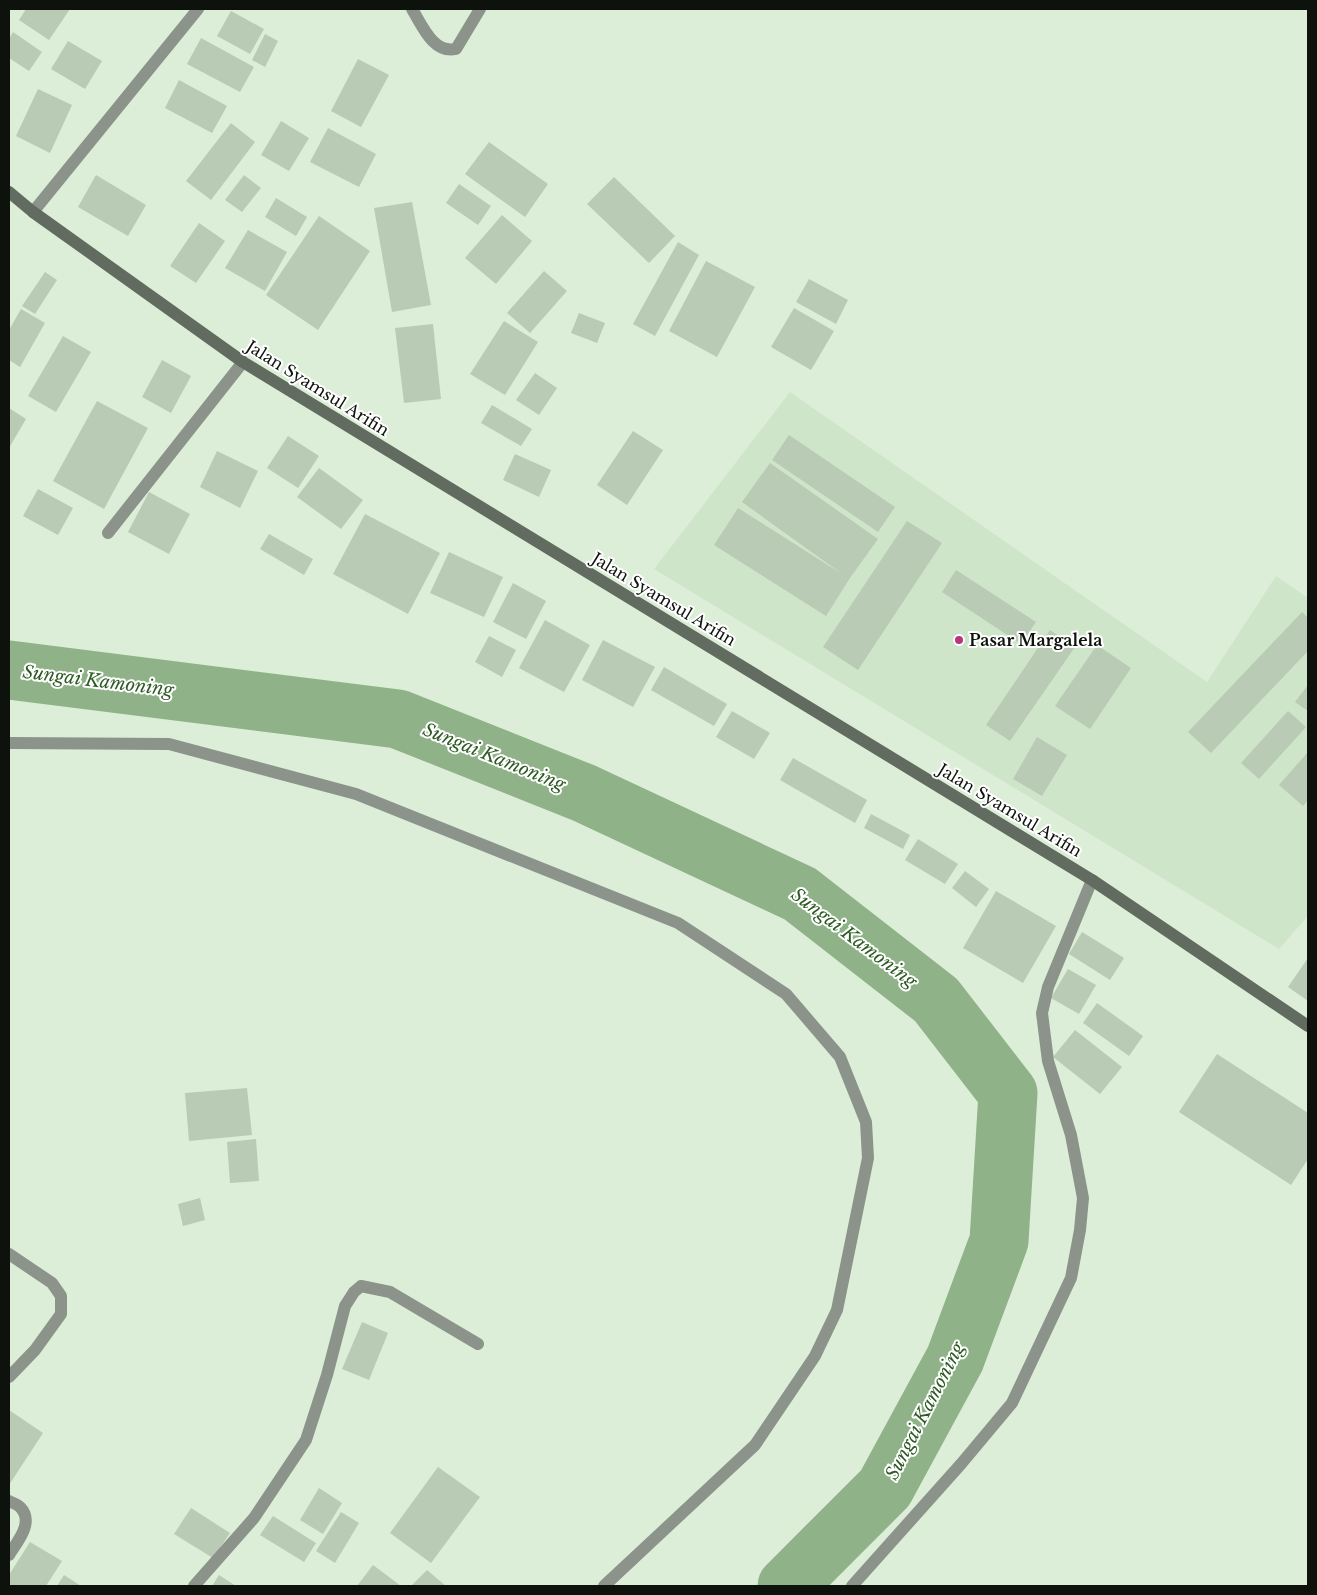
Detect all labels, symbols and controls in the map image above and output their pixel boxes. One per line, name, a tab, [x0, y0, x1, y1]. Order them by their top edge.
street label: Jalan Syamsul Arifin	[241, 335, 393, 440]
street label: Jalan Syamsul Arifin	[587, 547, 740, 650]
place label: Pasar Margalela	[969, 630, 1102, 650]
marker: Pasar Margalela	[953, 634, 965, 646]
water label: Sungai Kamoning	[21, 661, 176, 701]
water label: Sungai Kamoning	[420, 718, 570, 796]
street label: Jalan Syamsul Arifin	[933, 758, 1086, 861]
water label: Sungai Kamoning	[787, 884, 922, 993]
water label: Sungai Kamoning	[881, 1337, 970, 1484]

